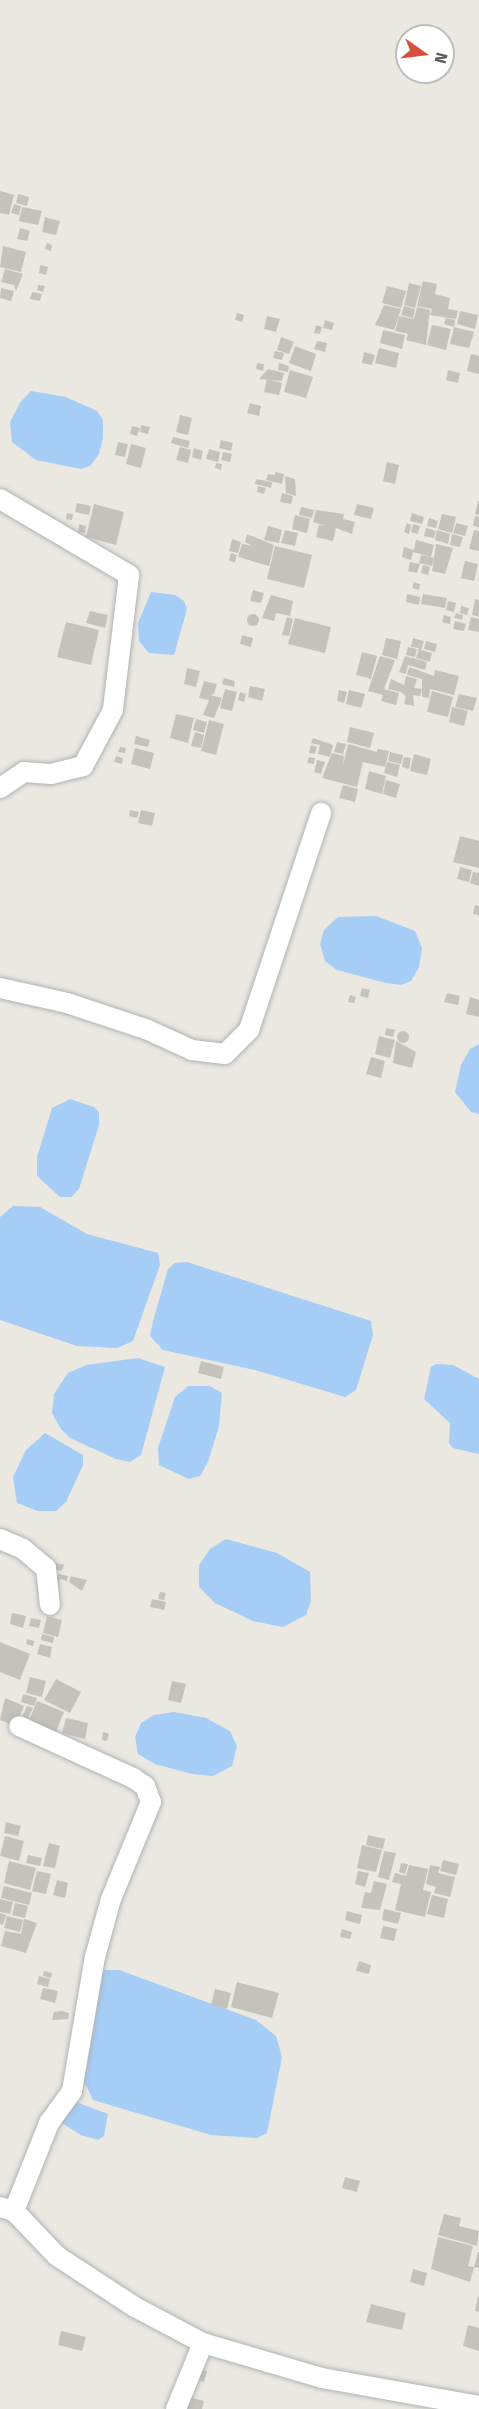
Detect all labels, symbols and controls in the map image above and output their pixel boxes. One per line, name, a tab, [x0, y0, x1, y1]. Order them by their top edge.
north arrow	[395, 24, 455, 84]
text: N	[431, 51, 452, 65]

